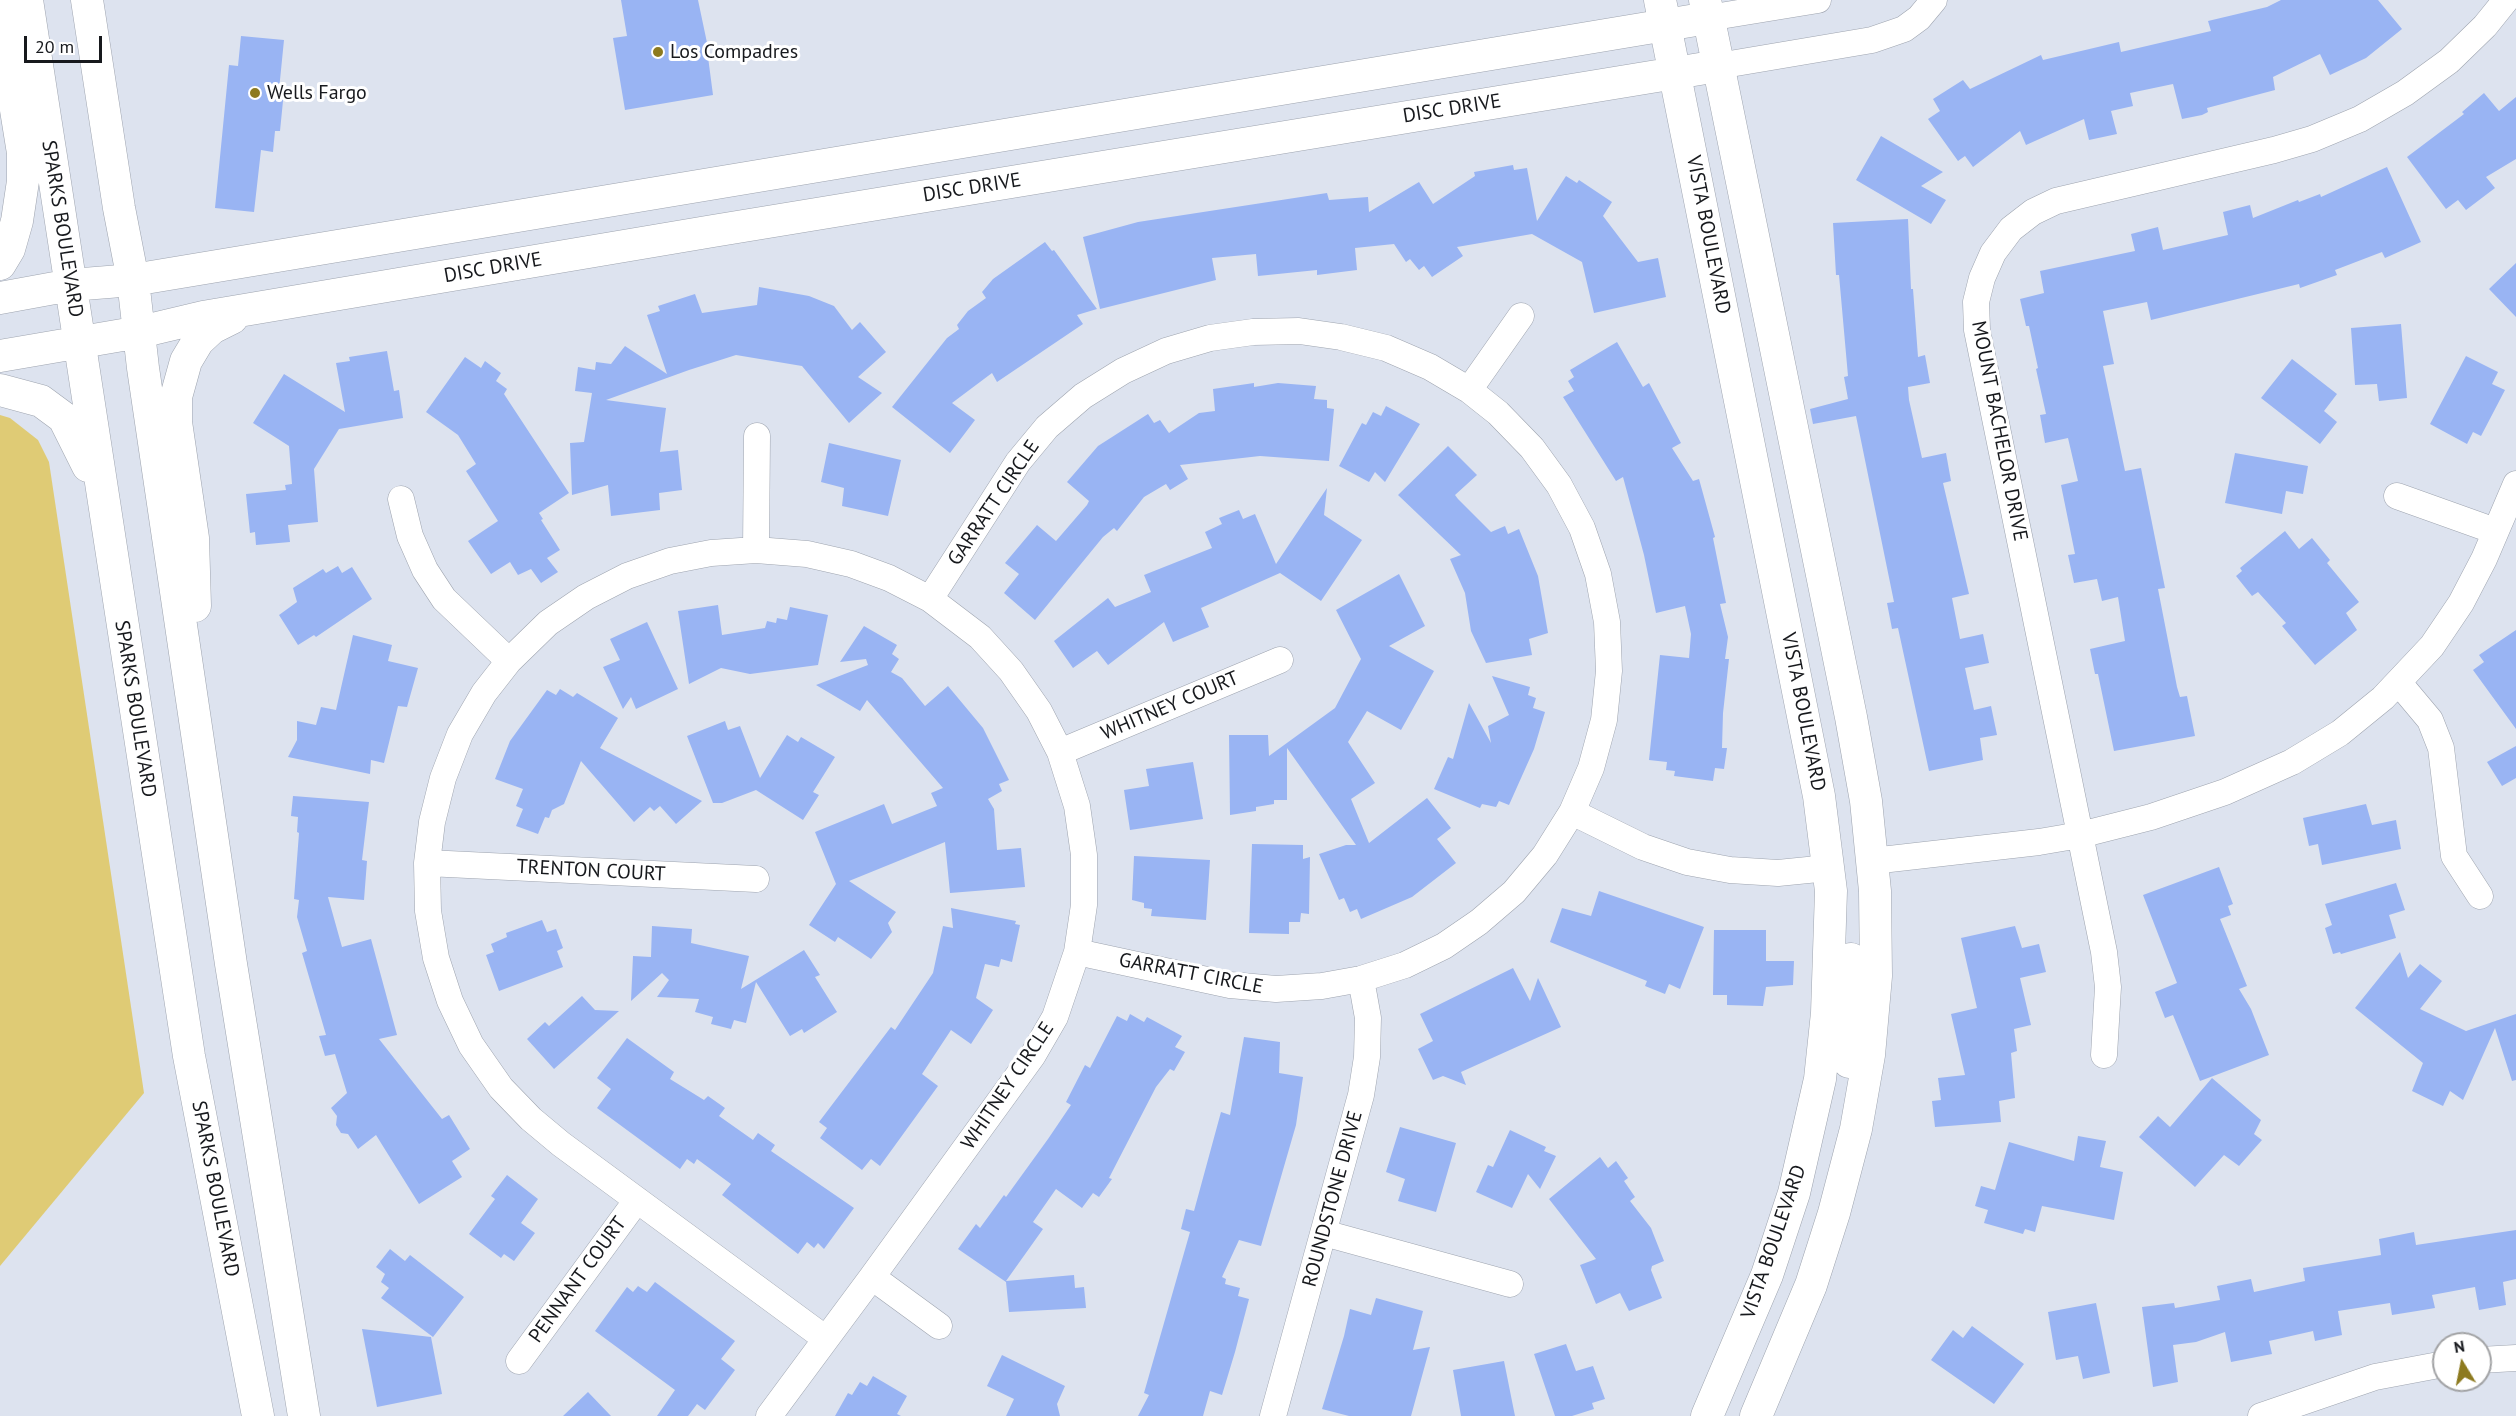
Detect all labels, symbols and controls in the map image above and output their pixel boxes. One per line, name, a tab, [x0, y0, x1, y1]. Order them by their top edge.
scale bar	[27, 24, 105, 62]
text: 20 m	[35, 35, 74, 58]
place label: Los Compadres	[670, 40, 798, 64]
marker: Los Compadres	[651, 45, 665, 59]
place label: Wells Fargo	[267, 81, 367, 105]
marker: Wells Fargo	[248, 86, 262, 100]
street label: DISC DRIVE	[1401, 89, 1503, 129]
street label: SPARKS BOULEVARD	[36, 139, 88, 319]
street label: VISTA BOULEVARD	[1681, 154, 1735, 316]
street label: DISC DRIVE	[921, 168, 1023, 208]
street label: DISC DRIVE	[442, 248, 544, 288]
street label: MOUNT BACHELOR DRIVE	[1966, 319, 2032, 543]
street label: GARRATT CIRCLE	[943, 436, 1045, 570]
street label: SPARKS BOULEVARD	[109, 619, 161, 799]
street label: VISTA BOULEVARD	[1776, 631, 1830, 793]
street label: WHITNEY COURT	[1098, 666, 1242, 746]
street label: TRENTON COURT	[516, 855, 666, 887]
street label: GARRATT CIRCLE	[1117, 948, 1265, 1000]
street label: WHITNEY CIRCLE	[957, 1018, 1059, 1154]
street label: SPARKS BOULEVARD	[186, 1099, 244, 1279]
street label: ROUNDSTONE DRIVE	[1298, 1108, 1368, 1290]
street label: VISTA BOULEVARD	[1736, 1162, 1812, 1322]
street label: PENNANT COURT	[524, 1212, 632, 1348]
north arrow	[2432, 1332, 2492, 1392]
text: N	[2452, 1335, 2466, 1357]

